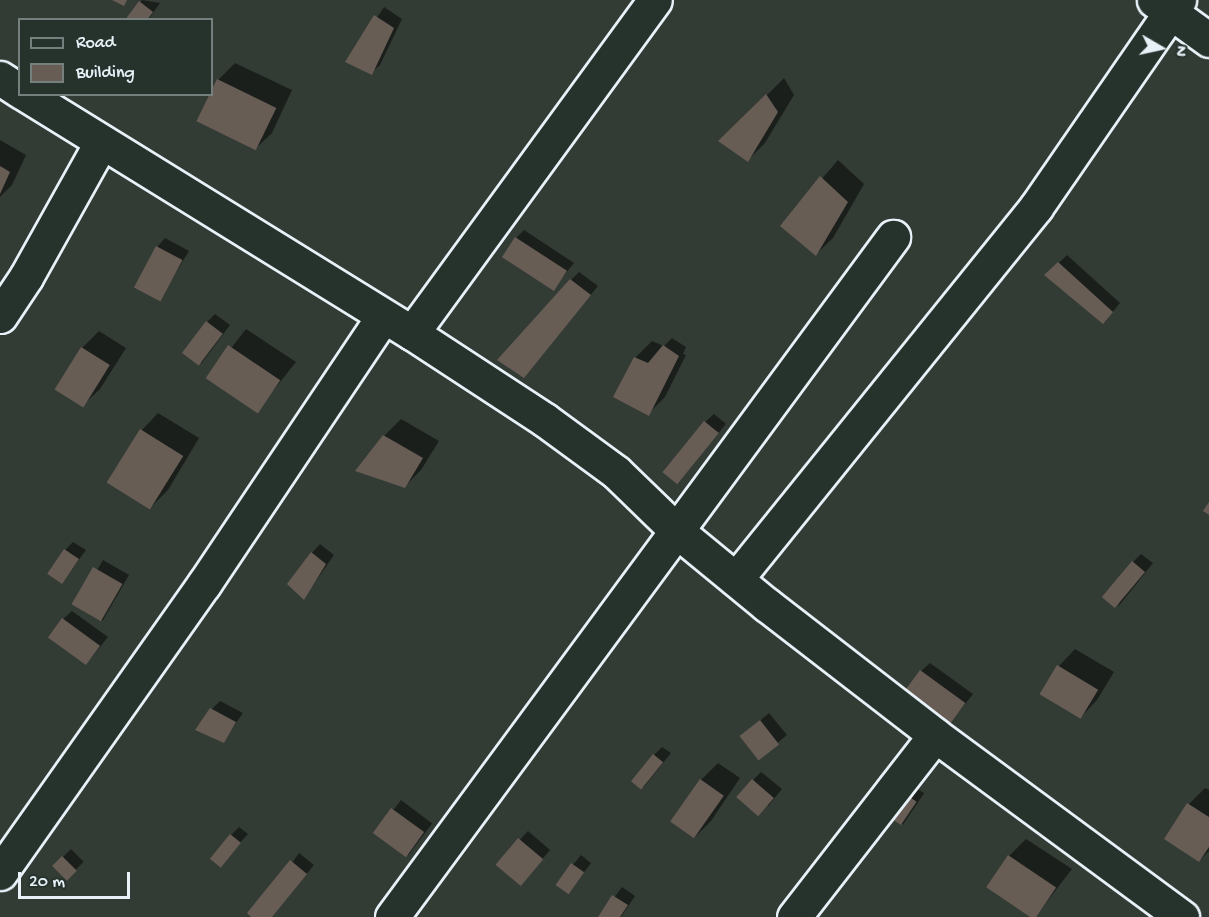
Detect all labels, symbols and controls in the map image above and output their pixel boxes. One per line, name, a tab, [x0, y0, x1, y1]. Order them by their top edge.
legend	[18, 18, 213, 96]
north arrow	[1131, 18, 1191, 78]
text: Road	[76, 33, 115, 54]
text: N	[1169, 44, 1189, 58]
text: Building	[76, 63, 135, 84]
scale bar	[21, 860, 134, 898]
text: 20 m	[29, 872, 65, 893]

